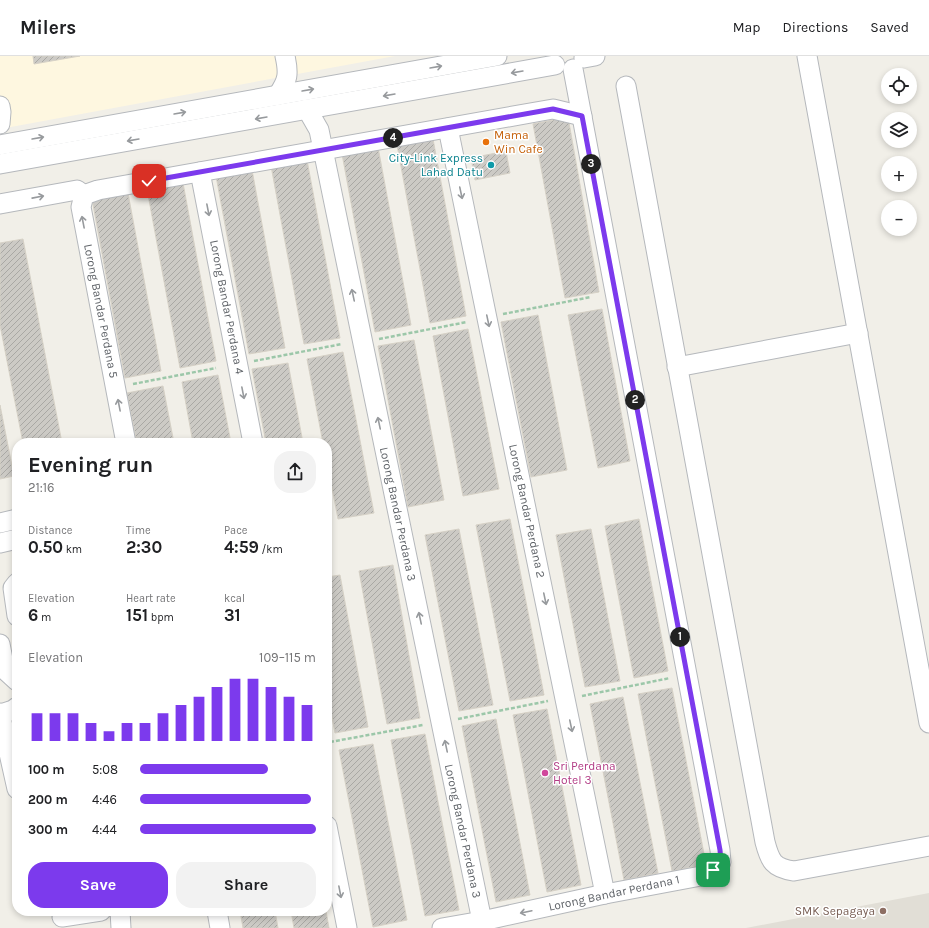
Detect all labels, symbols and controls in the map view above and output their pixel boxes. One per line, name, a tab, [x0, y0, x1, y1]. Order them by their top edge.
text: Milers	[20, 17, 76, 39]
text: Map	[733, 19, 761, 36]
text: Directions	[783, 19, 848, 36]
text: Saved	[870, 19, 909, 36]
one-way arrow	[429, 63, 442, 71]
one-way arrow	[511, 68, 524, 76]
map controls	[881, 68, 917, 236]
button: locate	[881, 68, 917, 104]
one-way arrow	[301, 85, 314, 93]
one-way arrow	[383, 91, 396, 99]
one-way arrow	[173, 108, 186, 116]
button: layers	[881, 112, 917, 148]
one-way arrow	[255, 114, 268, 122]
pin: 4	[383, 128, 403, 148]
place label: Mama Win Cafe	[494, 128, 543, 156]
text: 4	[390, 131, 396, 144]
one-way arrow	[31, 134, 44, 142]
one-way arrow	[127, 137, 140, 145]
marker: Mama Win Cafe	[481, 137, 491, 147]
place label: City-Link Express Lahad Datu	[389, 151, 483, 179]
pin: 3	[581, 154, 601, 174]
button: +	[881, 156, 917, 192]
text: 3	[588, 157, 594, 170]
marker: City-Link Express Lahad Datu	[486, 160, 496, 170]
pin	[132, 164, 166, 198]
icon: check	[138, 170, 160, 192]
one-way arrow	[458, 187, 466, 200]
one-way arrow	[31, 193, 44, 201]
button: −	[881, 200, 917, 236]
one-way arrow	[204, 203, 212, 216]
one-way arrow	[79, 216, 87, 229]
street label: Lorong Bandar Perdana 4	[207, 239, 247, 376]
street label: Lorong Bandar Perdana 5	[81, 243, 121, 380]
one-way arrow	[349, 289, 357, 302]
one-way arrow	[484, 314, 492, 327]
one-way arrow	[239, 386, 247, 399]
pin: 2	[625, 390, 645, 410]
text: 2	[632, 393, 638, 406]
one-way arrow	[114, 399, 122, 412]
one-way arrow	[375, 416, 383, 429]
street label: Lorong Bandar Perdana 2	[506, 443, 548, 579]
street label: Lorong Bandar Perdana 3	[377, 446, 419, 582]
button: share	[274, 451, 316, 493]
text: Evening run	[28, 452, 153, 478]
text: 21:16	[28, 480, 55, 495]
text: Distance	[28, 524, 72, 537]
text: Time	[126, 524, 151, 537]
text: Pace	[224, 524, 247, 537]
text: 0.50	[28, 537, 63, 557]
text: 2:30	[126, 537, 162, 557]
text: 4:59	[224, 537, 259, 557]
text: km	[63, 543, 82, 556]
text: /km	[259, 543, 283, 556]
text: Elevation	[28, 592, 75, 605]
text: Heart rate	[126, 592, 176, 605]
text: kcal	[224, 592, 245, 605]
one-way arrow	[541, 592, 549, 605]
text: 6	[28, 605, 38, 625]
text: 151	[126, 605, 148, 625]
text: 31	[224, 605, 241, 625]
text: m	[38, 611, 51, 624]
text: bpm	[148, 611, 174, 624]
one-way arrow	[415, 612, 423, 625]
pin: 1	[670, 627, 690, 647]
text: 1	[678, 630, 682, 643]
text: Elevation	[28, 650, 83, 665]
text: 109–115 m	[259, 650, 316, 665]
one-way arrow	[567, 719, 575, 732]
one-way arrow	[441, 740, 449, 753]
place label: Sri Perdana Hotel 3	[553, 759, 616, 787]
text: 100 m	[28, 762, 65, 777]
text: 5:08	[92, 762, 118, 777]
street label: Lorong Bandar Perdana 3	[442, 763, 484, 899]
marker: Sri Perdana Hotel 3	[540, 768, 550, 778]
text: 200 m	[28, 792, 68, 807]
text: 4:46	[92, 792, 117, 807]
text: 300 m	[28, 822, 68, 837]
text: 4:44	[92, 822, 117, 837]
pin	[696, 853, 730, 887]
icon: arrive	[702, 859, 724, 881]
button: Save	[28, 862, 168, 908]
button: Share	[176, 862, 316, 908]
street label: Lorong Bandar Perdana 1	[547, 872, 681, 914]
one-way arrow	[336, 885, 344, 898]
place label: SMK Sepagaya	[795, 904, 875, 918]
marker: SMK Sepagaya	[878, 906, 888, 916]
one-way arrow	[520, 908, 533, 916]

